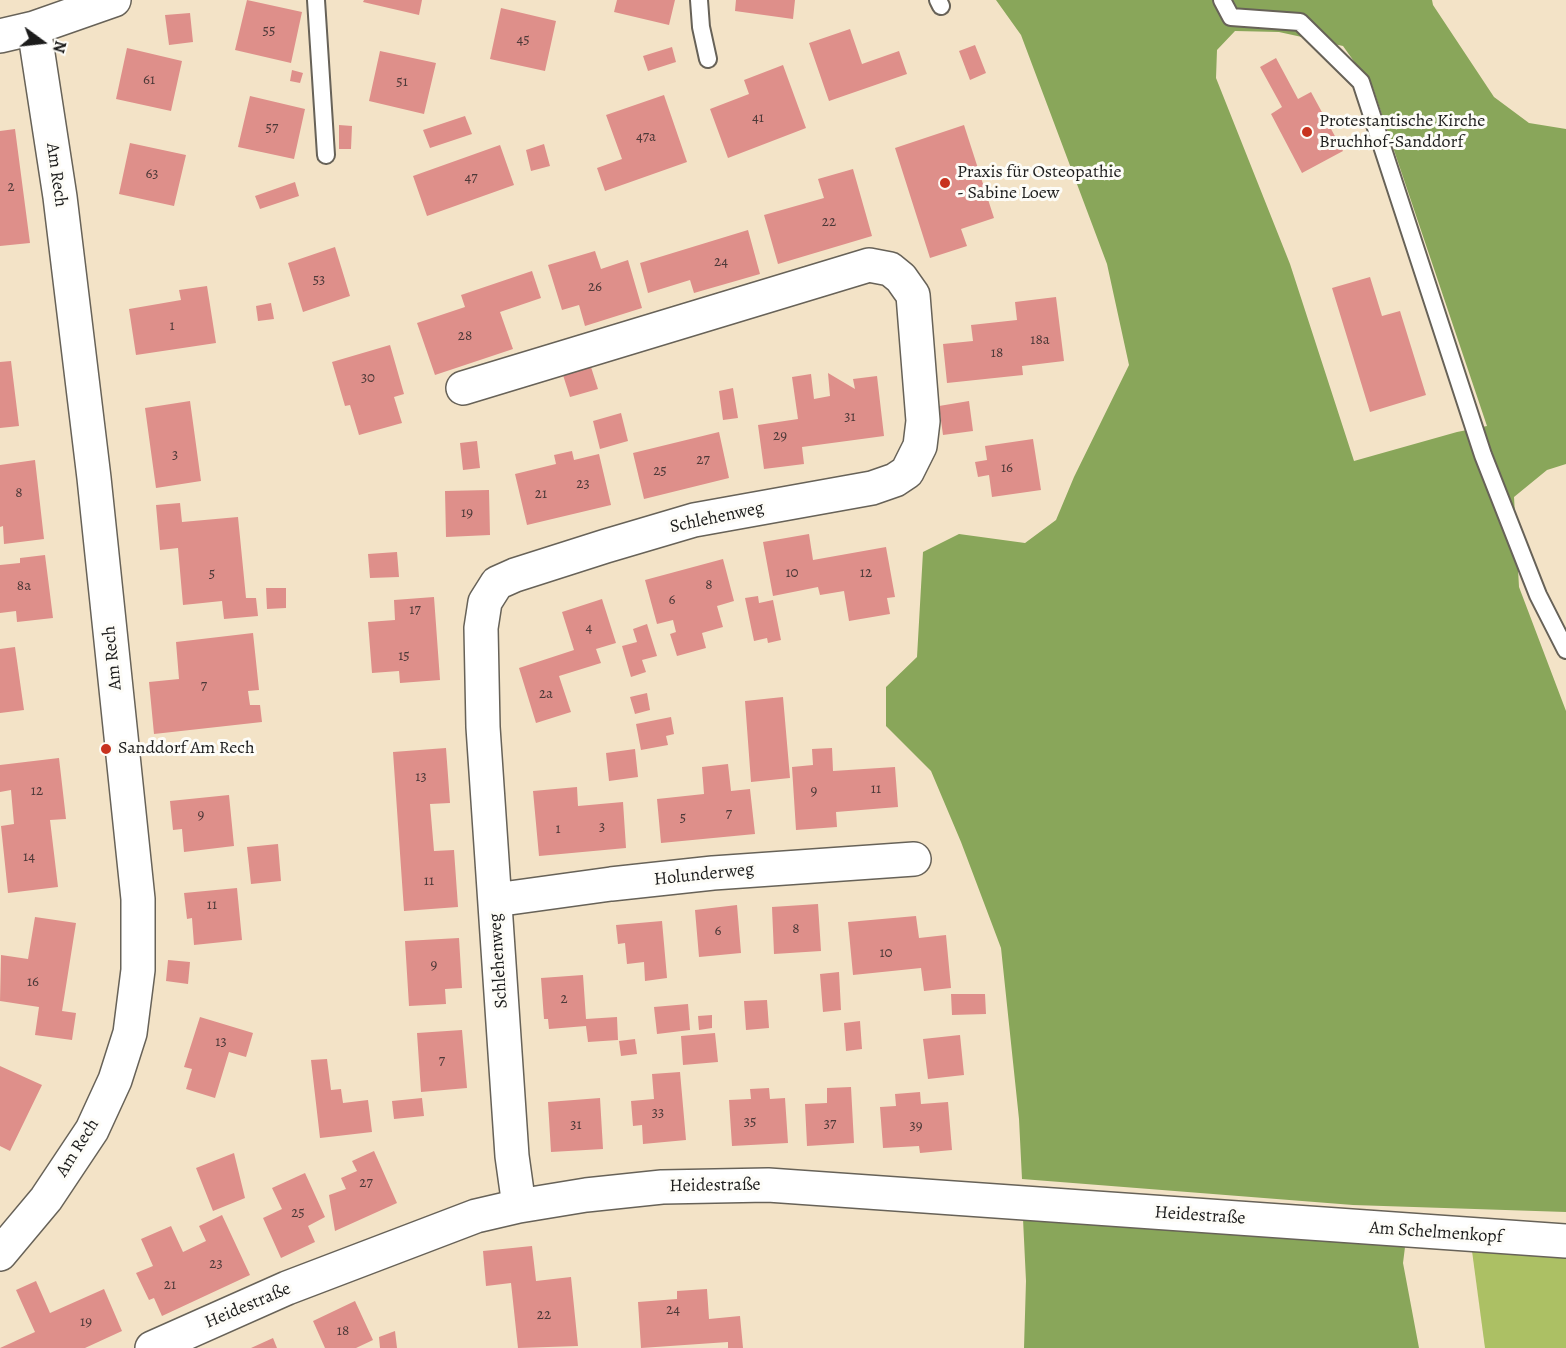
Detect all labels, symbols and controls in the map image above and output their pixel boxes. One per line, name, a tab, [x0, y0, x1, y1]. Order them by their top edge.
north arrow	[12, 12, 72, 72]
house number: 55	[263, 22, 275, 40]
house number: 45	[516, 31, 530, 49]
text: N	[47, 38, 72, 55]
house number: 61	[143, 71, 155, 89]
house number: 51	[396, 73, 408, 91]
house number: 41	[752, 109, 764, 127]
place label: Protestantische Kirche Bruchhof-Sanddorf	[1319, 111, 1485, 154]
house number: 57	[266, 119, 278, 137]
marker: Protestantische Kirche Bruchhof-Sanddorf	[1300, 125, 1314, 139]
house number: 47a	[636, 128, 656, 146]
street label: Am Rech	[41, 142, 71, 208]
place label: Praxis für Osteopathie - Sabine Loew	[957, 162, 1122, 204]
house number: 63	[145, 165, 159, 183]
house number: 47	[464, 169, 478, 187]
marker: Praxis für Osteopathie - Sabine Loew	[938, 176, 952, 190]
house number: 2	[7, 178, 15, 196]
house number: 22	[822, 213, 836, 231]
house number: 24	[714, 253, 728, 271]
house number: 53	[313, 271, 325, 289]
house number: 26	[588, 278, 602, 296]
house number: 1	[169, 317, 175, 335]
house number: 28	[458, 327, 472, 345]
house number: 18a	[1030, 331, 1050, 349]
house number: 18	[991, 344, 1003, 362]
house number: 30	[361, 369, 375, 387]
house number: 31	[844, 408, 856, 426]
house number: 29	[773, 427, 787, 445]
house number: 3	[172, 446, 178, 464]
house number: 27	[696, 451, 710, 469]
house number: 16	[1001, 459, 1013, 477]
house number: 25	[653, 462, 667, 480]
house number: 23	[576, 475, 590, 493]
house number: 8	[15, 484, 23, 502]
house number: 21	[535, 485, 547, 503]
street label: Schlehenweg	[668, 498, 766, 538]
house number: 19	[461, 504, 473, 522]
house number: 10	[785, 564, 799, 582]
house number: 12	[860, 564, 872, 582]
house number: 5	[209, 565, 215, 583]
house number: 8	[705, 576, 713, 594]
house number: 8a	[17, 577, 31, 595]
house number: 6	[669, 591, 675, 609]
house number: 17	[409, 601, 421, 619]
house number: 4	[586, 619, 592, 637]
street label: Am Rech	[99, 625, 127, 691]
house number: 15	[398, 647, 410, 665]
house number: 7	[201, 677, 207, 695]
house number: 2a	[539, 685, 553, 703]
place label: Sanddorf Am Rech	[118, 738, 255, 760]
marker: Sanddorf Am Rech	[99, 742, 113, 756]
house number: 13	[415, 768, 427, 786]
house number: 11	[871, 780, 881, 798]
house number: 12	[31, 782, 43, 800]
house number: 9	[811, 782, 817, 800]
house number: 7	[726, 805, 732, 823]
house number: 9	[198, 806, 204, 824]
house number: 5	[680, 809, 686, 827]
house number: 3	[599, 818, 605, 836]
house number: 1	[555, 820, 561, 838]
house number: 14	[23, 848, 35, 866]
street label: Holunderweg	[653, 859, 755, 891]
house number: 11	[424, 872, 434, 890]
house number: 11	[207, 896, 217, 914]
street label: Schlehenweg	[485, 913, 513, 1009]
house number: 8	[792, 920, 800, 938]
house number: 6	[715, 922, 721, 940]
house number: 10	[879, 944, 893, 962]
house number: 9	[431, 956, 437, 974]
house number: 16	[27, 973, 39, 991]
house number: 2	[560, 990, 568, 1008]
house number: 13	[215, 1033, 227, 1051]
house number: 7	[439, 1052, 445, 1070]
house number: 33	[652, 1104, 664, 1122]
house number: 35	[744, 1113, 756, 1131]
street label: Am Rech	[52, 1115, 104, 1181]
house number: 37	[824, 1115, 836, 1133]
house number: 31	[570, 1116, 582, 1134]
house number: 39	[909, 1117, 923, 1135]
house number: 27	[359, 1174, 373, 1192]
street label: Heidestraße	[669, 1174, 761, 1198]
street label: Heidestraße	[1154, 1202, 1246, 1230]
house number: 25	[291, 1204, 305, 1222]
street label: Am Schelmenkopf	[1369, 1218, 1503, 1248]
house number: 23	[209, 1255, 223, 1273]
house number: 21	[164, 1276, 176, 1294]
street label: Heidestraße	[202, 1278, 294, 1334]
house number: 24	[666, 1301, 680, 1319]
house number: 22	[537, 1306, 551, 1324]
house number: 19	[80, 1313, 92, 1331]
house number: 18	[337, 1322, 349, 1340]

